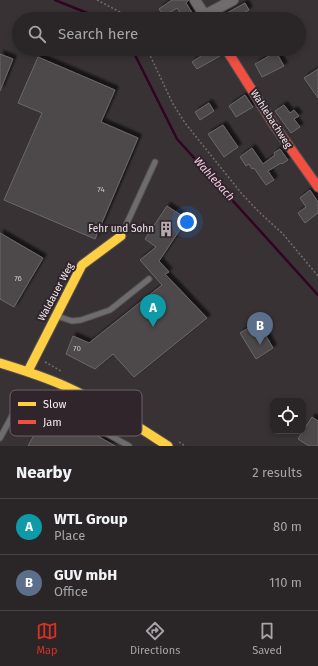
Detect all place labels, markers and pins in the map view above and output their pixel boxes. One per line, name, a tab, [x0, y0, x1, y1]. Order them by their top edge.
building icon: Fehr und Sohn	[157, 220, 175, 238]
place label: Fehr und Sohn	[88, 223, 154, 235]
pin: A	[140, 294, 166, 327]
pin: B	[247, 312, 273, 345]

